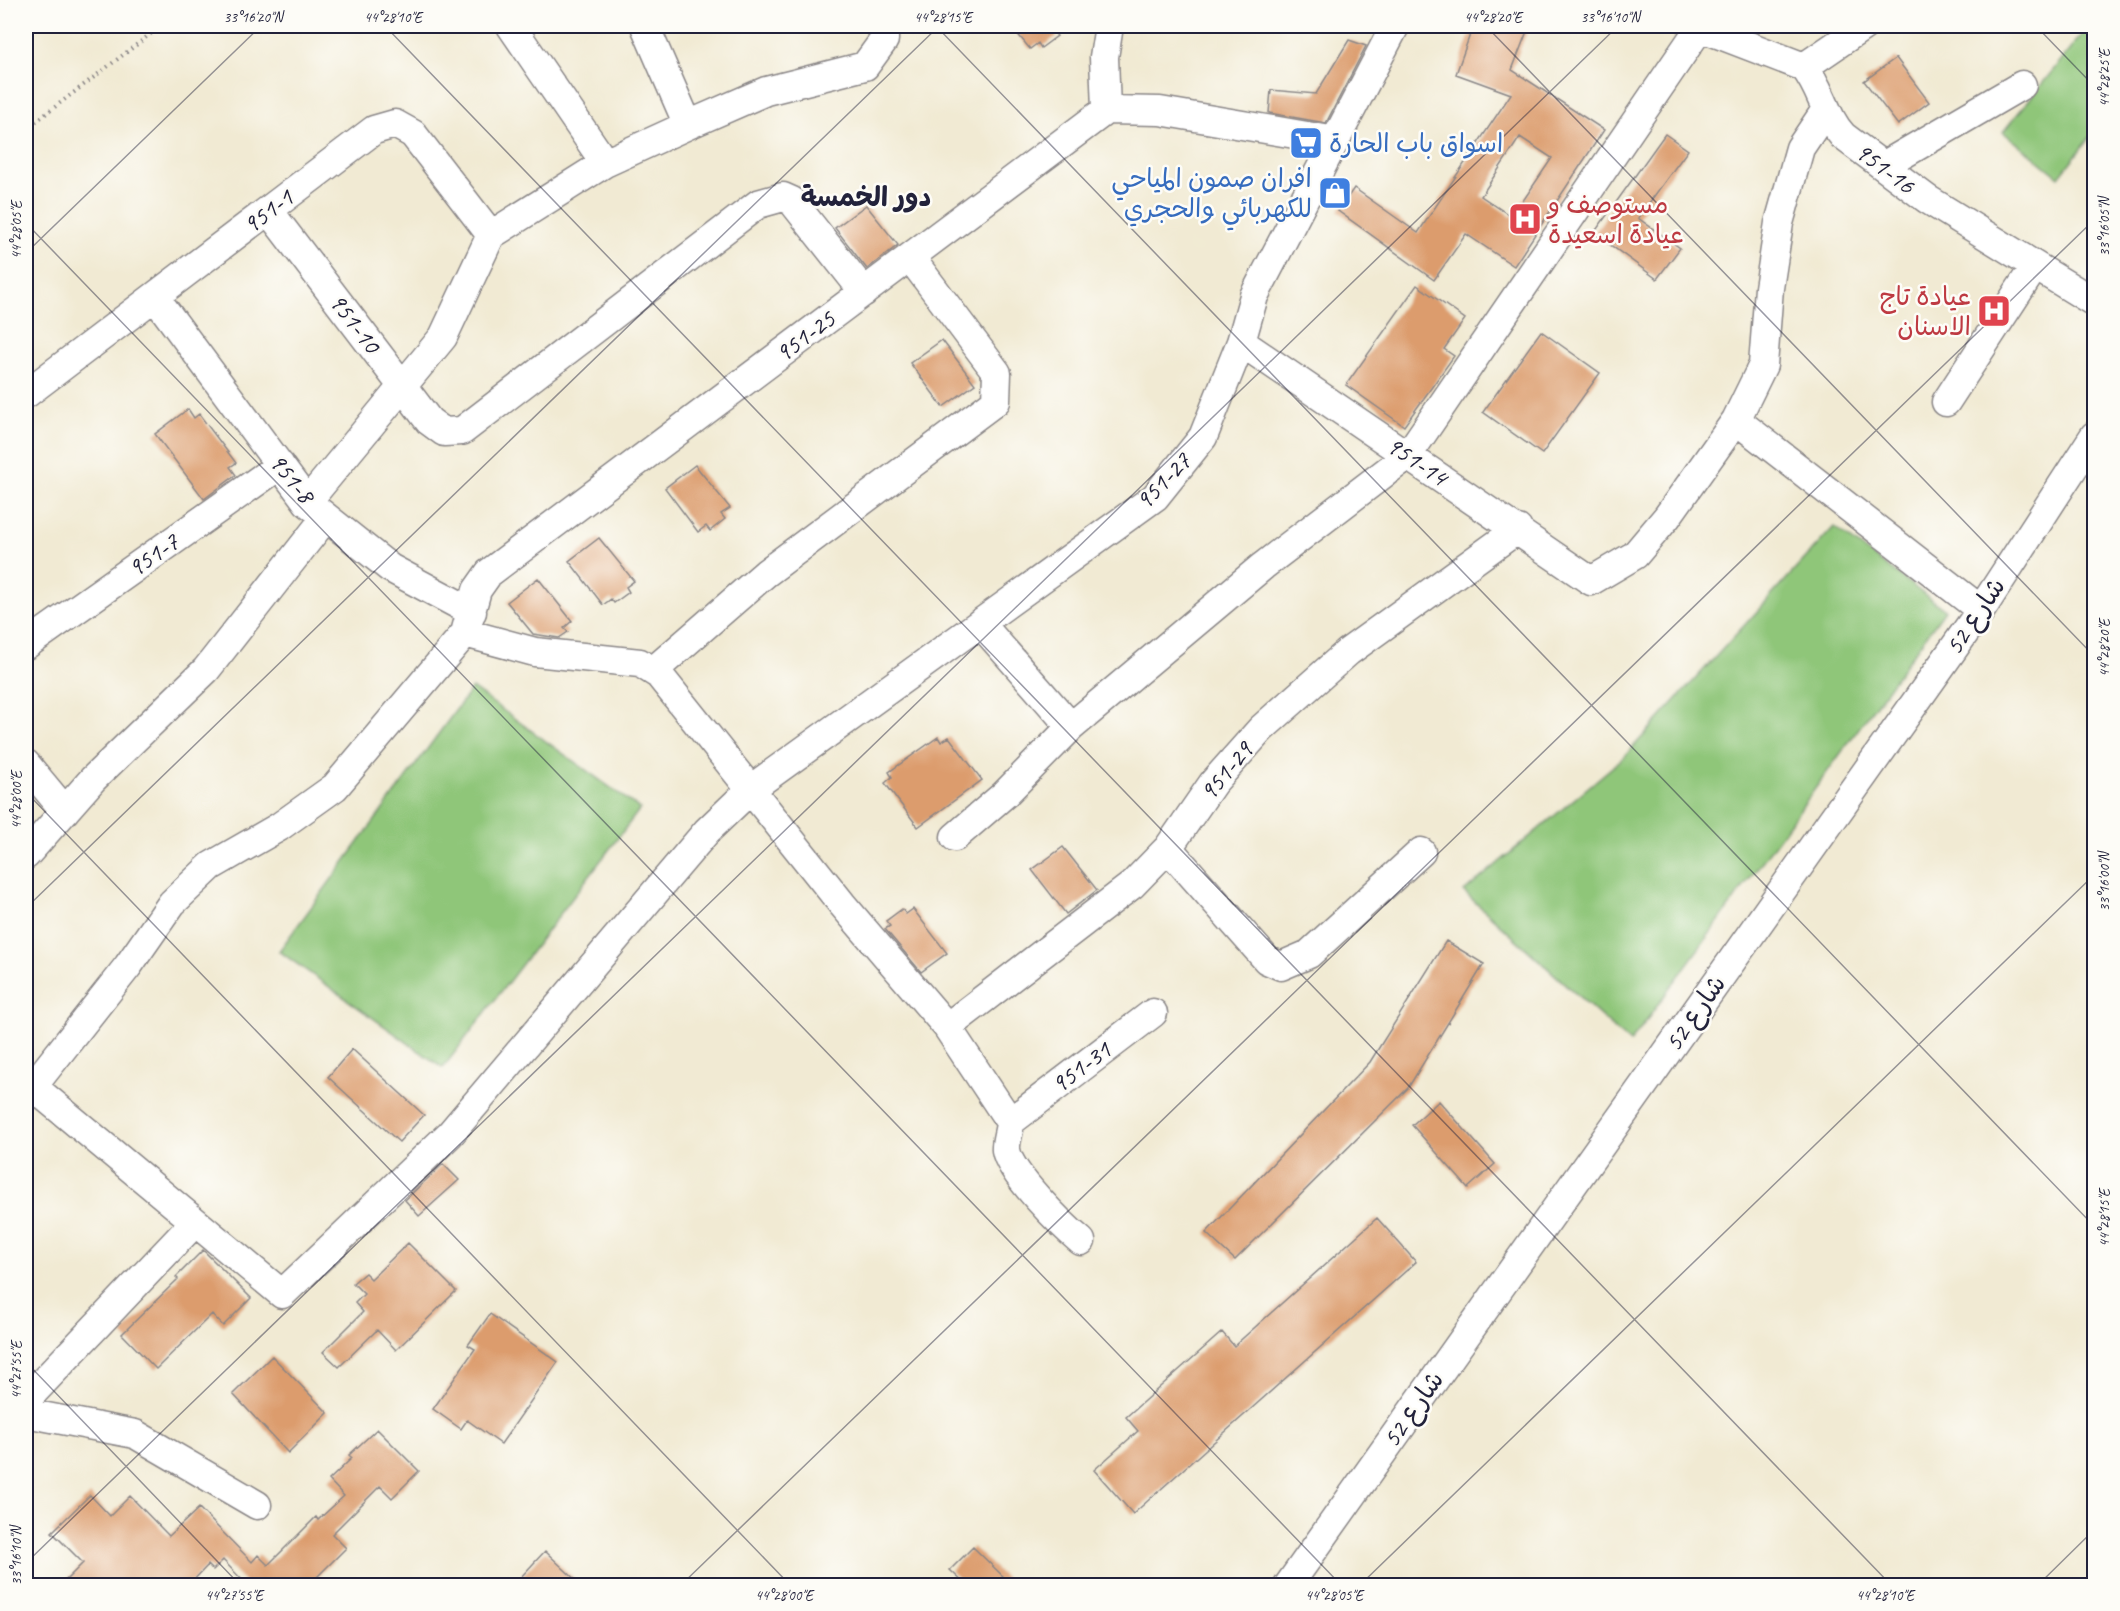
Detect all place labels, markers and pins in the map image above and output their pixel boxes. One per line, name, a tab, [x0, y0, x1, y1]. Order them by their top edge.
supermarket icon: اسواق باب الحارة	[1288, 125, 1324, 161]
place label: اسواق باب الحارة	[1329, 127, 1503, 160]
place label: افران صمون المياحي للكهربائي والحجري	[1111, 162, 1312, 231]
shop icon: افران صمون المياحي للكهربائي والحجري	[1317, 175, 1353, 211]
place label: مستوصف و عيادة اسعيدة	[1546, 188, 1684, 251]
hospital icon: مستوصف و عيادة اسعيدة	[1507, 201, 1543, 237]
place label: عيادة تاج الاسنان	[1879, 280, 1971, 343]
hospital icon: عيادة تاج الاسنان	[1976, 293, 2012, 329]

